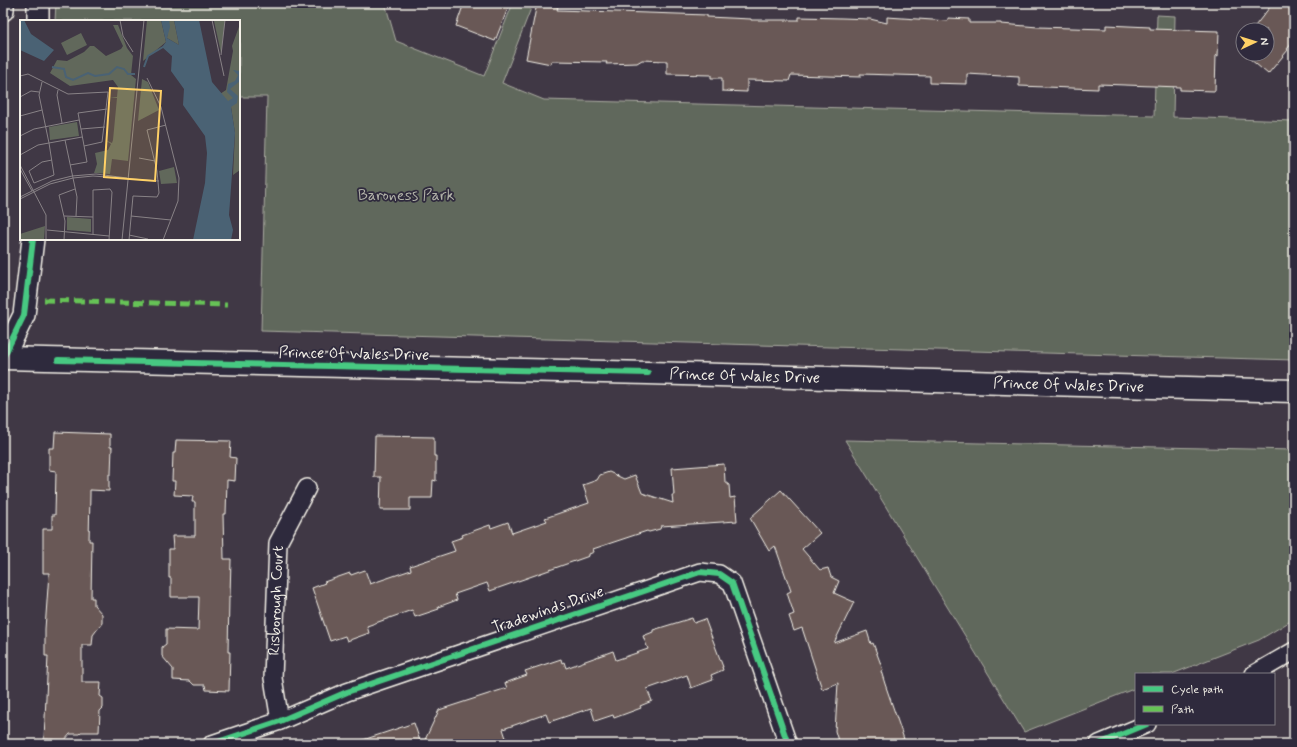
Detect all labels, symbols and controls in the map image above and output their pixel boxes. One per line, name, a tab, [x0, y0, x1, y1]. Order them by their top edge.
inset map	[20, 20, 240, 240]
north arrow	[1235, 22, 1275, 62]
text: N	[1257, 37, 1271, 46]
park label: Baroness Park	[358, 185, 454, 206]
street label: Prince Of Wales Drive	[278, 342, 430, 366]
street label: Prince Of Wales Drive	[669, 363, 821, 388]
street label: Prince Of Wales Drive	[993, 372, 1144, 397]
street label: Risborough Court	[263, 545, 288, 656]
street label: Tradewinds Drive	[489, 581, 607, 639]
legend	[1135, 673, 1275, 725]
text: Cycle path	[1171, 682, 1223, 698]
text: Path	[1171, 702, 1194, 718]

